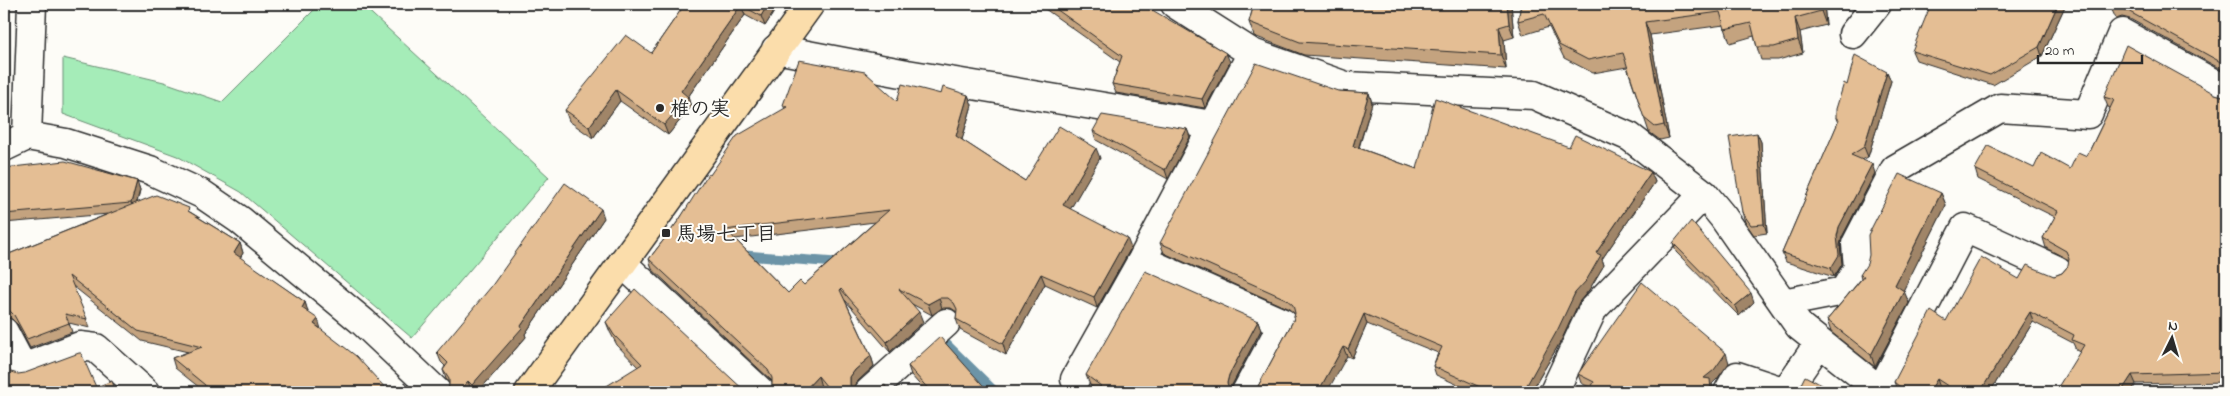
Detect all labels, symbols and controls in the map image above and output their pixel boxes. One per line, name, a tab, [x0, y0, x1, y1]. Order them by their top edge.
scale bar	[2038, 32, 2141, 64]
text: 20 m	[2045, 40, 2075, 62]
place label: 椎の実	[670, 96, 730, 125]
marker: 椎の実	[654, 102, 666, 114]
place label: 馬場七丁目	[676, 221, 776, 250]
marker: 馬場七丁目	[660, 227, 672, 239]
north arrow	[2148, 314, 2198, 364]
text: N	[2167, 316, 2179, 337]

